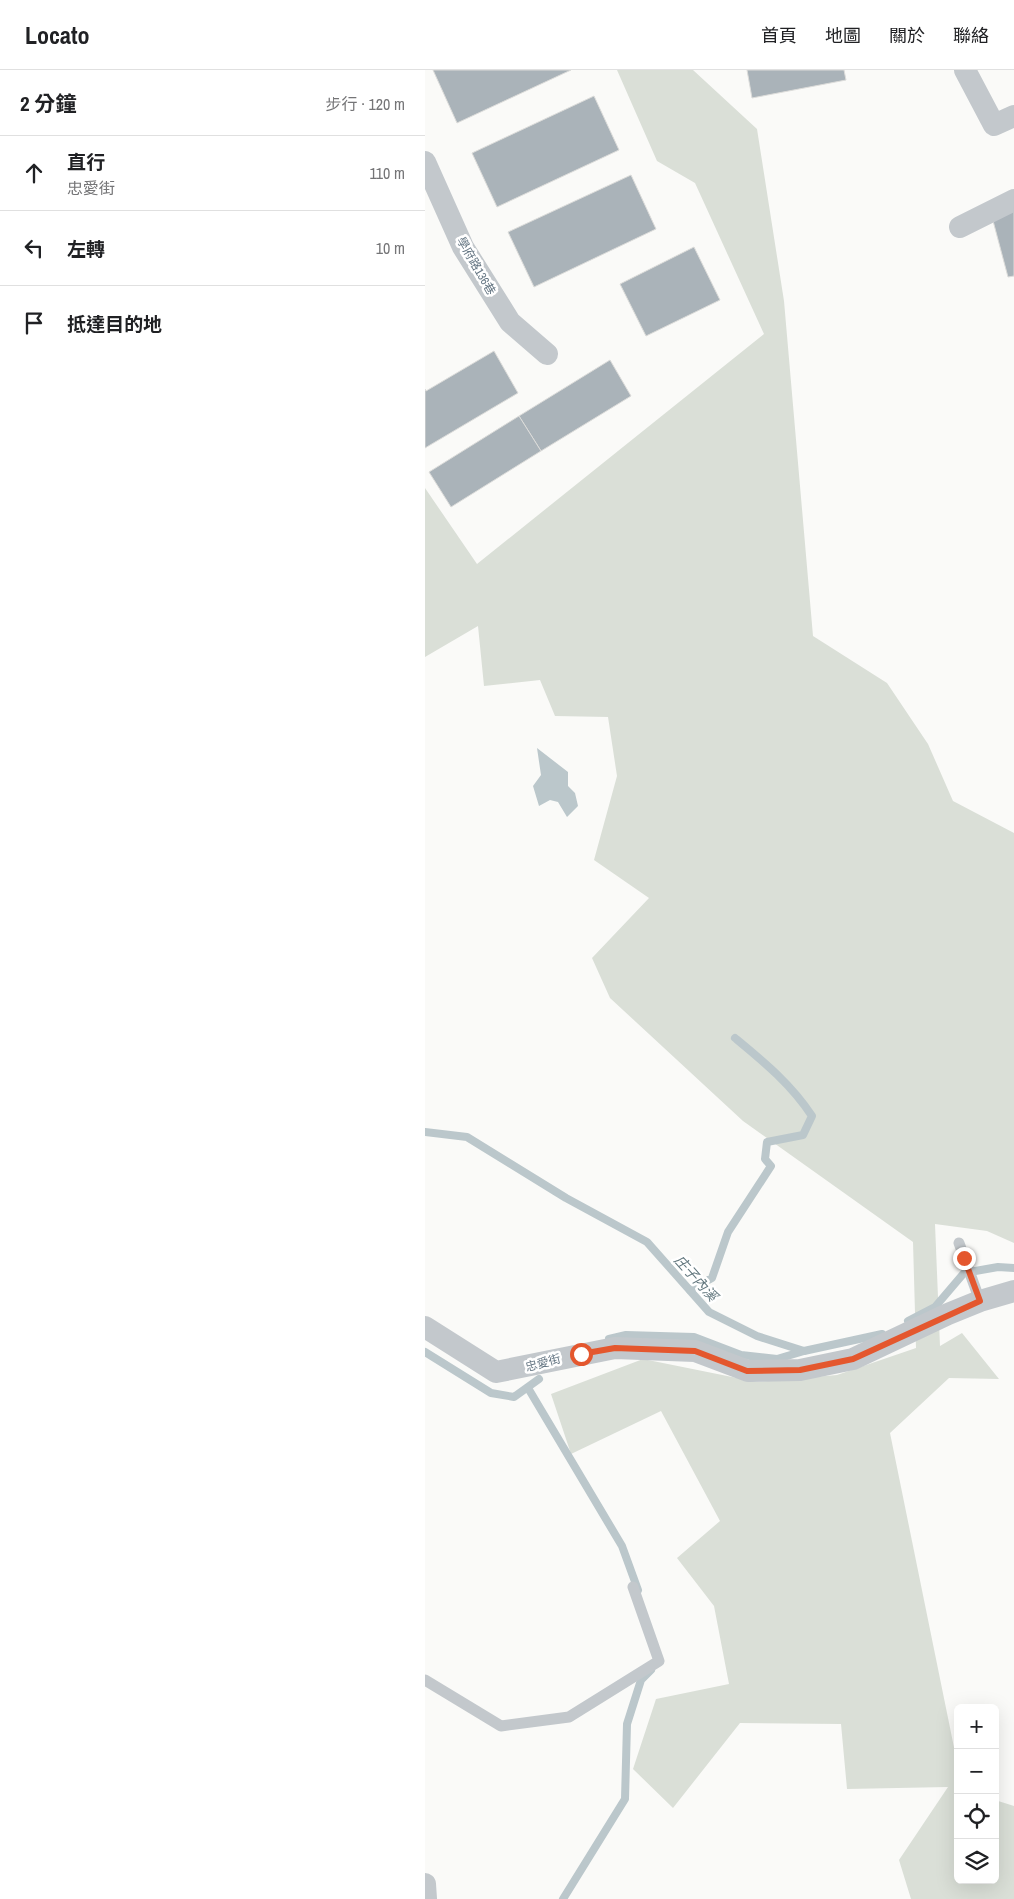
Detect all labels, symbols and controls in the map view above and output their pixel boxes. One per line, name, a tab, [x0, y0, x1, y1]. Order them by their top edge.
text: Locato	[25, 19, 90, 51]
text: 首頁	[761, 23, 797, 48]
text: 地圖	[825, 23, 861, 48]
text: 關於	[889, 23, 925, 48]
text: 聯絡	[953, 23, 989, 48]
text: 2 分鐘	[20, 89, 76, 118]
text: 步行 · 120 m	[326, 93, 405, 115]
text: 直行	[67, 149, 105, 175]
icon: ahead	[20, 159, 48, 187]
text: 110 m	[369, 162, 405, 184]
text: 忠愛街	[67, 177, 115, 199]
icon: left	[20, 234, 48, 262]
street label: 學府路136巷	[453, 234, 499, 298]
text: 左轉	[67, 236, 105, 262]
text: 10 m	[376, 237, 405, 259]
icon: arrive	[20, 309, 48, 337]
text: 抵達目的地	[67, 311, 162, 337]
route end	[953, 1247, 976, 1270]
water label: 庄子內溪	[671, 1251, 723, 1306]
route start	[570, 1343, 593, 1366]
street label: 忠愛街	[524, 1351, 562, 1375]
map controls	[954, 1704, 999, 1884]
button: +	[954, 1704, 999, 1749]
button: −	[954, 1749, 999, 1794]
button: locate	[954, 1794, 999, 1839]
button: layers	[954, 1839, 999, 1884]

